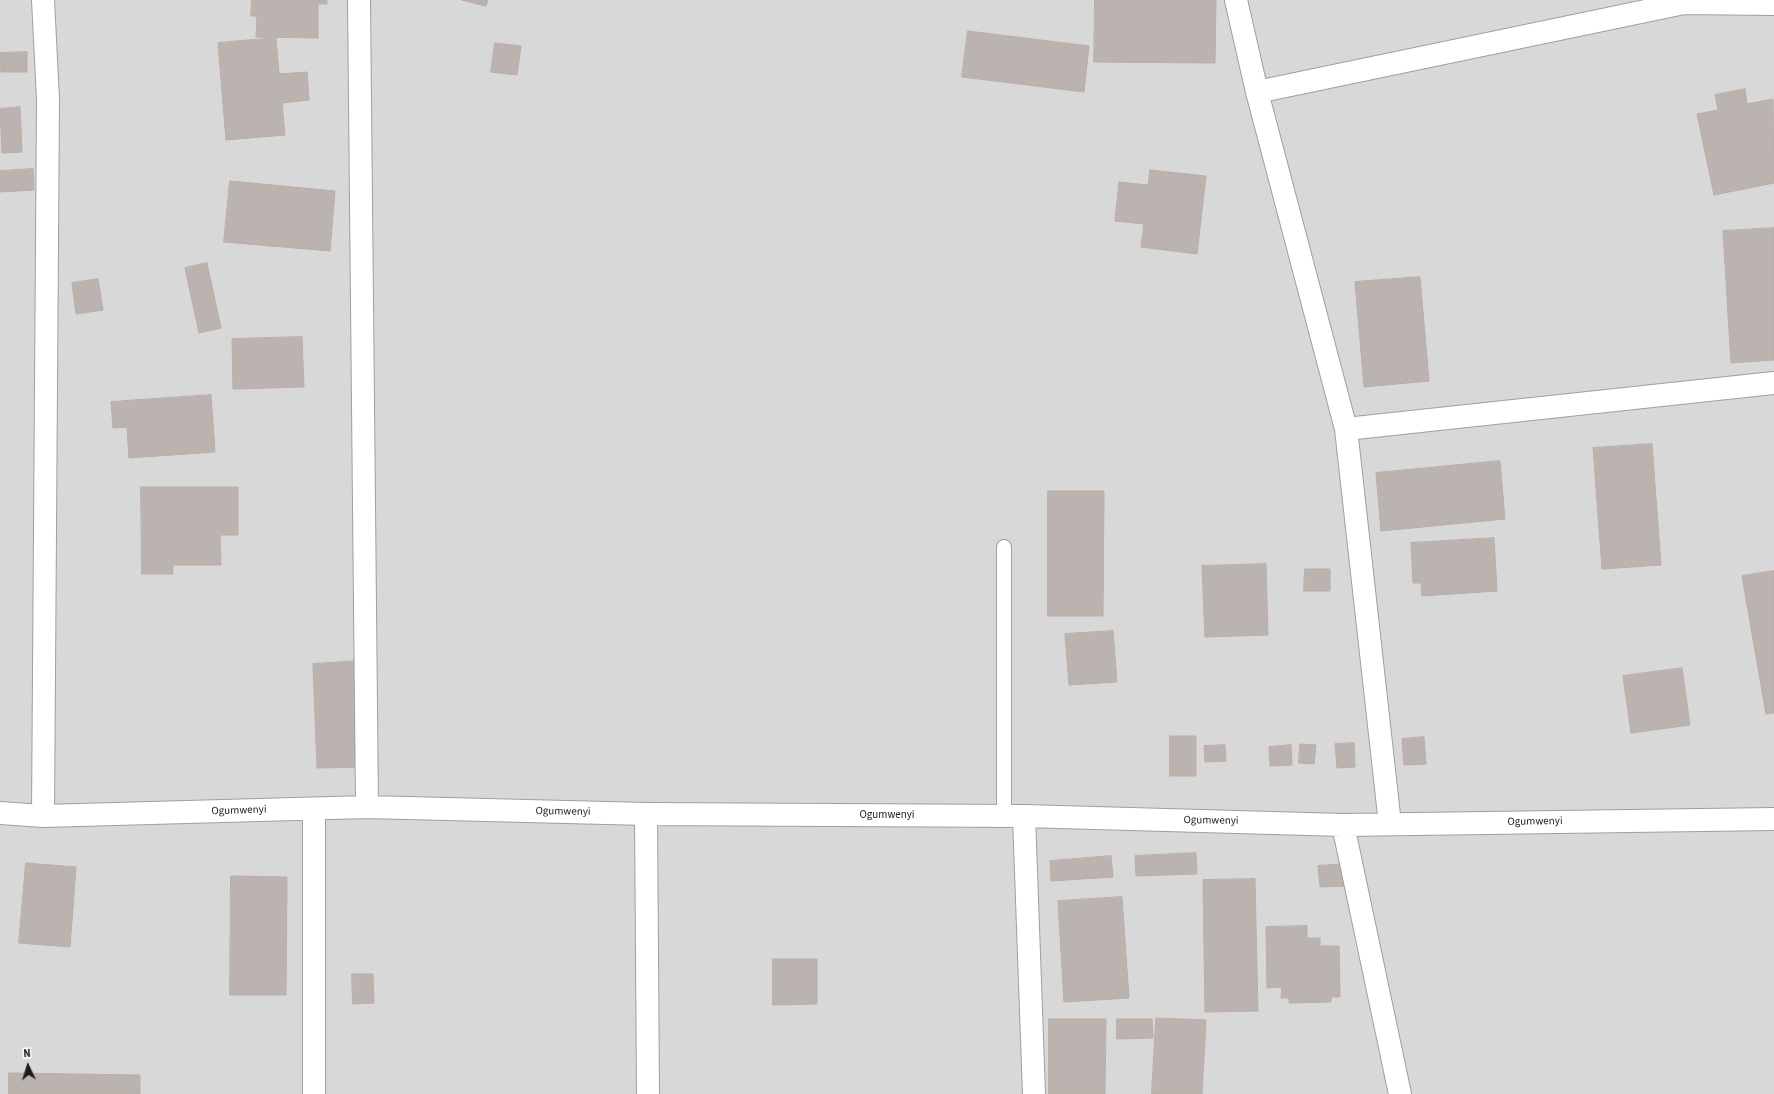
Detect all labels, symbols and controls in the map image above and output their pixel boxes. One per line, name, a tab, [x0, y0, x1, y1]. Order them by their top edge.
street label: Ogumwenyi	[211, 803, 267, 819]
street label: Ogumwenyi	[535, 805, 591, 819]
street label: Ogumwenyi	[859, 809, 915, 823]
street label: Ogumwenyi	[1183, 814, 1239, 828]
street label: Ogumwenyi	[1507, 815, 1563, 829]
north arrow	[8, 1046, 48, 1086]
text: N	[23, 1046, 31, 1061]

